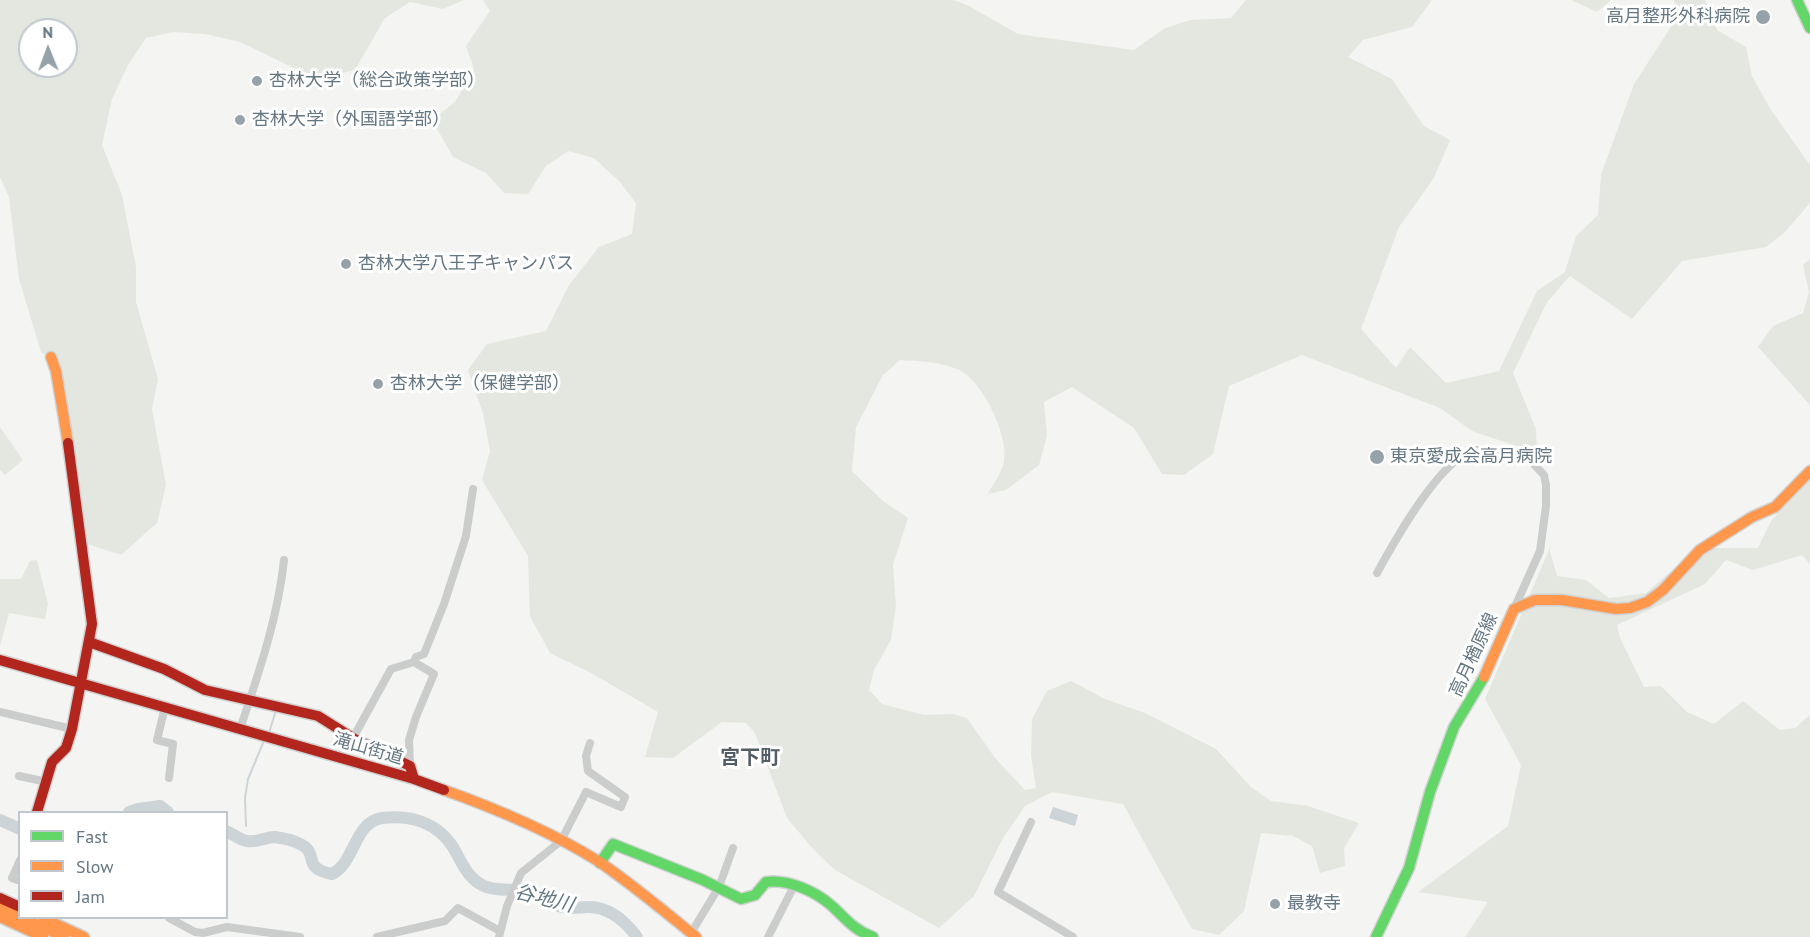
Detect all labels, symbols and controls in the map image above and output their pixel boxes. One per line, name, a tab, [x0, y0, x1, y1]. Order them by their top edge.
place label: 高月整形外科病院	[1606, 6, 1750, 28]
marker: 高月整形外科病院	[1754, 8, 1772, 26]
north arrow	[18, 18, 78, 78]
text: N	[42, 22, 53, 42]
place label: 杏林大学（総合政策学部）	[269, 70, 485, 92]
marker: 杏林大学（総合政策学部）	[250, 74, 264, 88]
place label: 杏林大学（外国語学部）	[252, 109, 450, 131]
marker: 杏林大学（外国語学部）	[233, 113, 247, 127]
place label: 杏林大学八王子キャンパス	[358, 253, 574, 275]
marker: 杏林大学八王子キャンパス	[339, 257, 353, 271]
place label: 杏林大学（保健学部）	[390, 373, 570, 395]
marker: 杏林大学（保健学部）	[371, 377, 385, 391]
place label: 東京愛成会高月病院	[1390, 446, 1552, 468]
marker: 東京愛成会高月病院	[1368, 448, 1386, 466]
street label: 高月楢原線	[1445, 610, 1503, 700]
street label: 滝山街道	[330, 729, 406, 769]
district label: 宮下町	[720, 746, 780, 770]
legend	[18, 811, 228, 919]
text: Fast	[76, 825, 108, 848]
text: Slow	[76, 855, 114, 878]
water label: 谷地川	[512, 880, 576, 918]
text: Jam	[76, 885, 105, 908]
place label: 最教寺	[1287, 893, 1341, 915]
marker: 最教寺	[1268, 897, 1282, 911]

